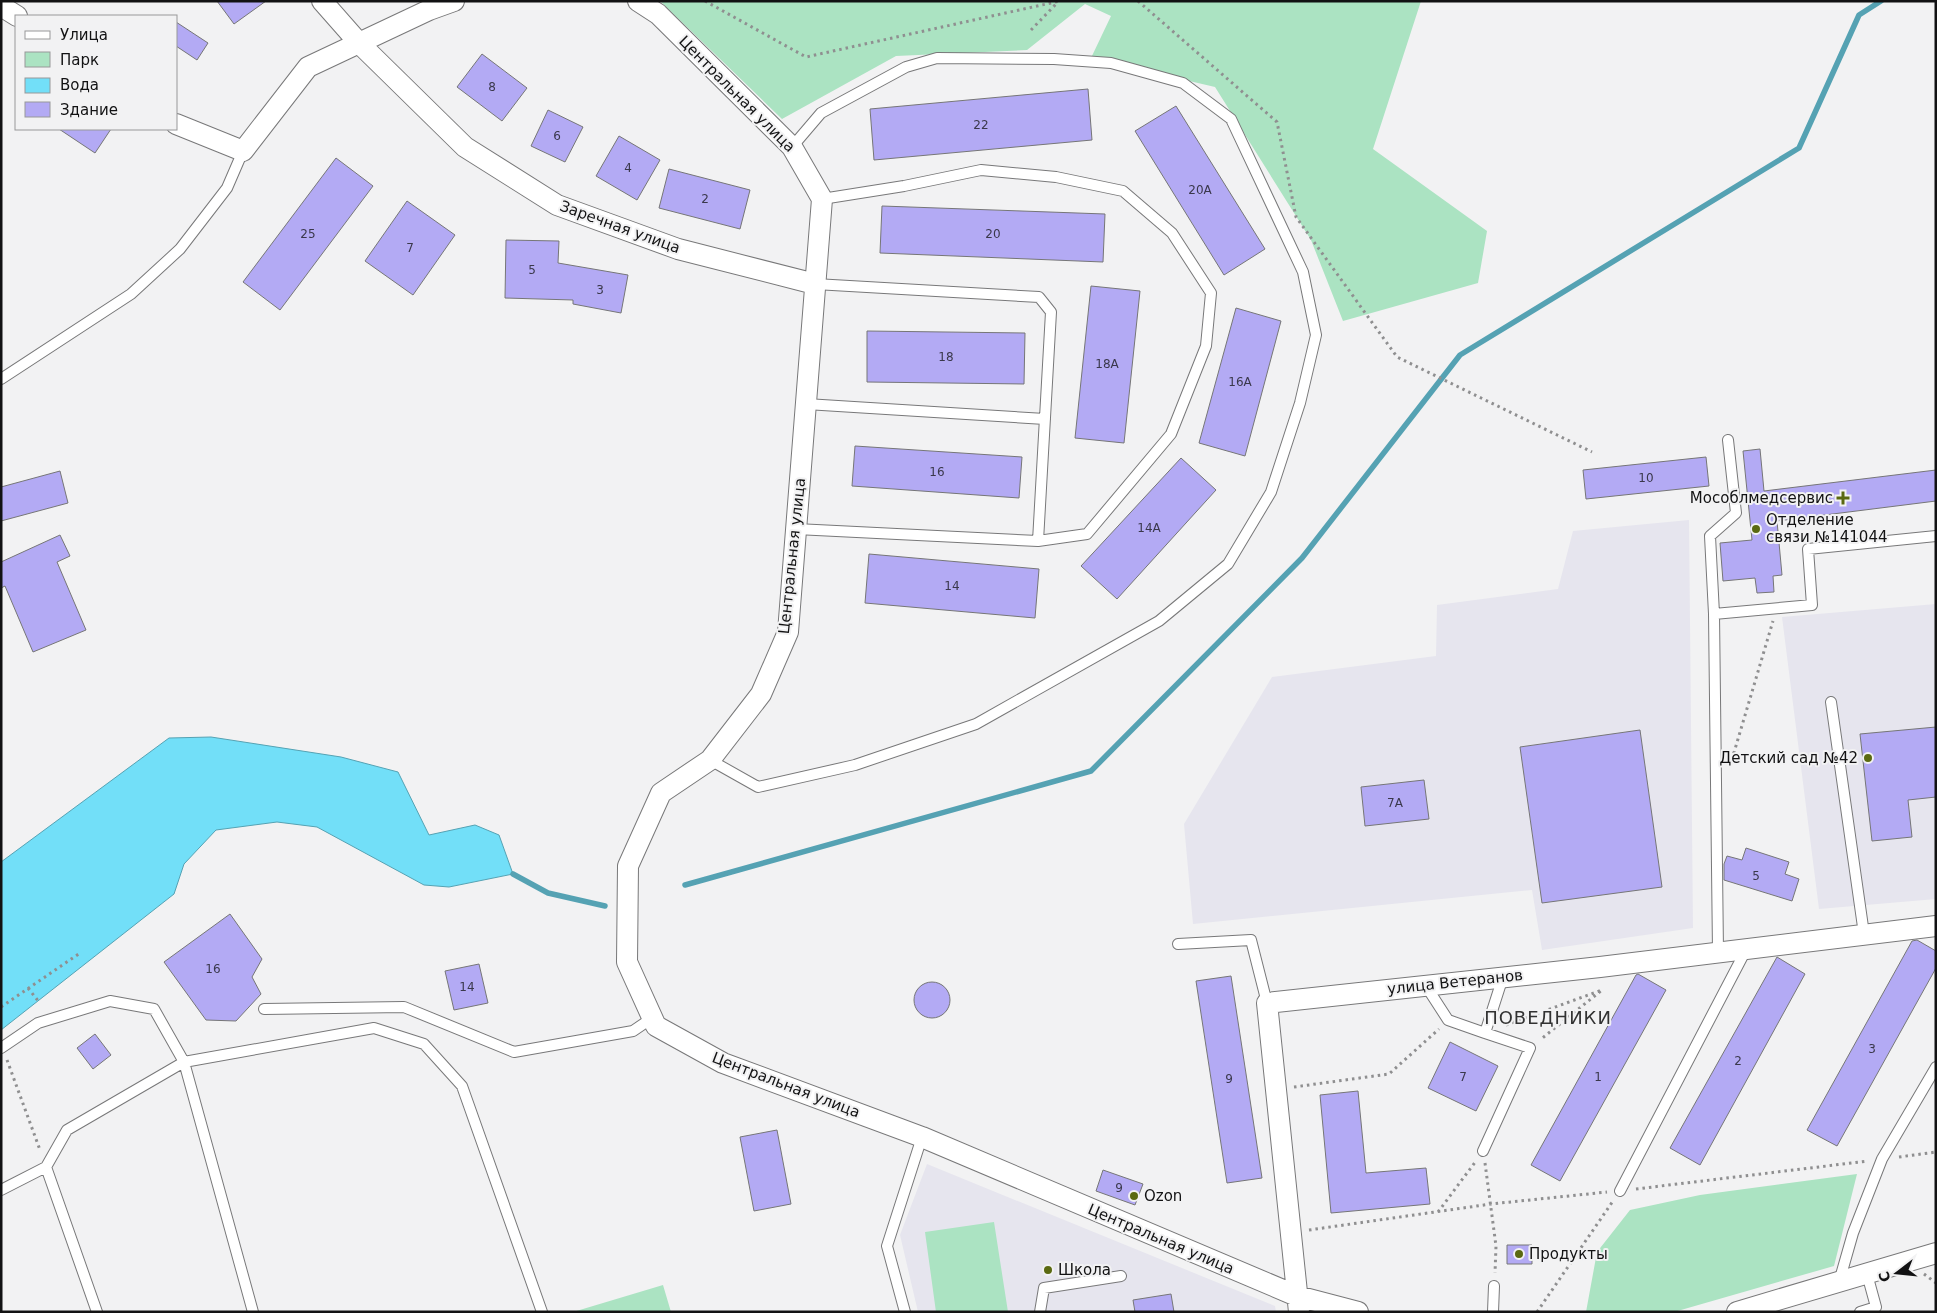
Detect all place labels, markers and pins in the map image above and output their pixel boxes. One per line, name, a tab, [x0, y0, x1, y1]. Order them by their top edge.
place label: Мособлмедсервис	[1690, 489, 1833, 507]
marker: Мособлмедсервис	[1837, 492, 1849, 504]
place label: Отделение связи №141044	[1766, 511, 1887, 546]
marker: Отделение связи №141044	[1750, 523, 1762, 535]
place label: Детский сад №42	[1719, 749, 1858, 767]
marker: Детский сад №42	[1862, 752, 1874, 764]
place label: Ozon	[1144, 1187, 1182, 1205]
marker: Ozon	[1128, 1190, 1140, 1202]
place label: Продукты	[1529, 1245, 1608, 1263]
marker: Продукты	[1513, 1248, 1525, 1260]
place label: Школа	[1058, 1261, 1111, 1279]
marker: Школа	[1042, 1264, 1054, 1276]

